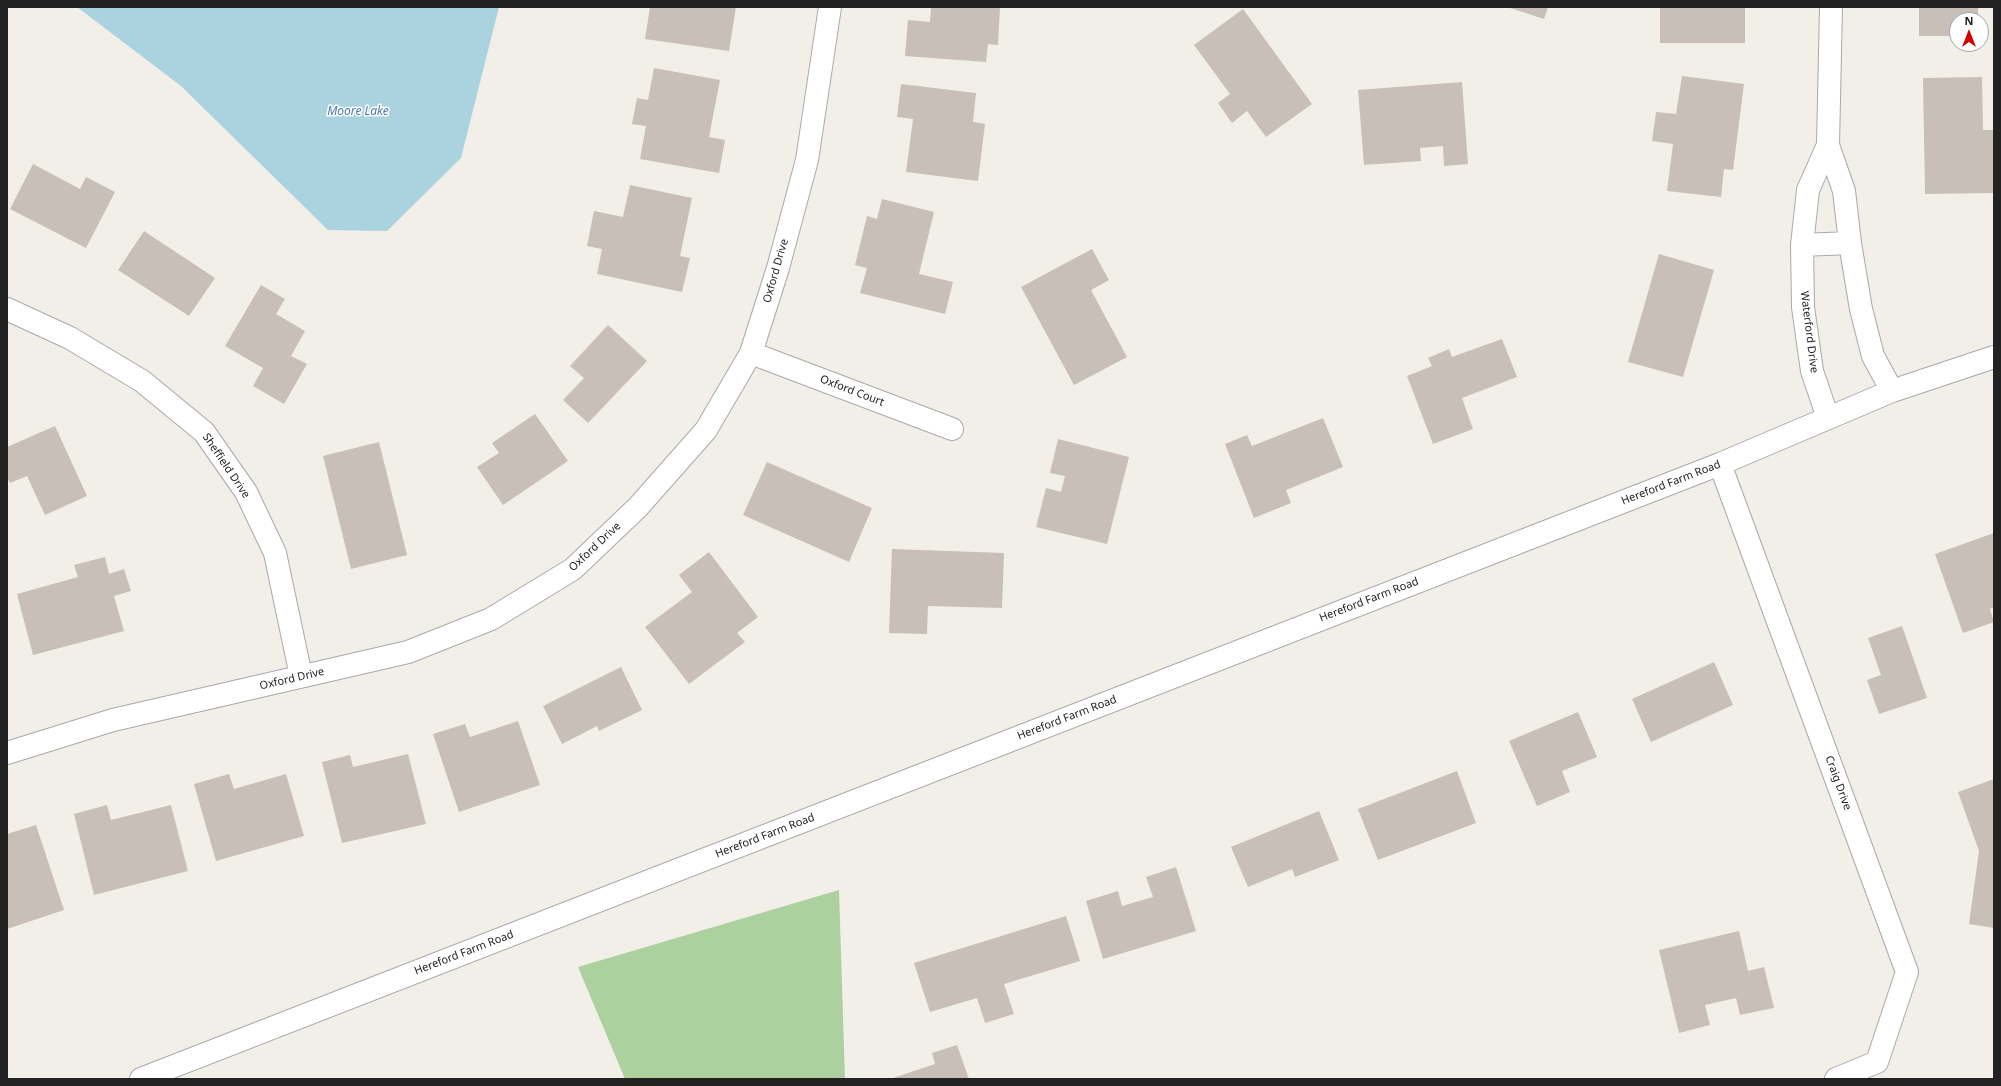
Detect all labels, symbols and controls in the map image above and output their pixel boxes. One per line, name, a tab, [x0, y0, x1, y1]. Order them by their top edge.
north arrow	[1949, 12, 1989, 52]
text: N	[1965, 13, 1973, 28]
water label: Moore Lake	[327, 105, 389, 119]
street label: Oxford Drive	[761, 237, 791, 305]
street label: Waterford Drive	[1797, 290, 1821, 374]
street label: Oxford Court	[818, 373, 886, 409]
street label: Sheffield Drive	[199, 431, 253, 501]
street label: Hereford Farm Road	[1619, 458, 1723, 508]
street label: Oxford Drive	[566, 520, 624, 574]
street label: Hereford Farm Road	[1317, 575, 1421, 625]
street label: Oxford Drive	[258, 665, 326, 693]
street label: Hereford Farm Road	[1015, 693, 1119, 743]
street label: Craig Drive	[1822, 754, 1854, 812]
street label: Hereford Farm Road	[713, 811, 817, 861]
street label: Hereford Farm Road	[412, 928, 516, 978]

